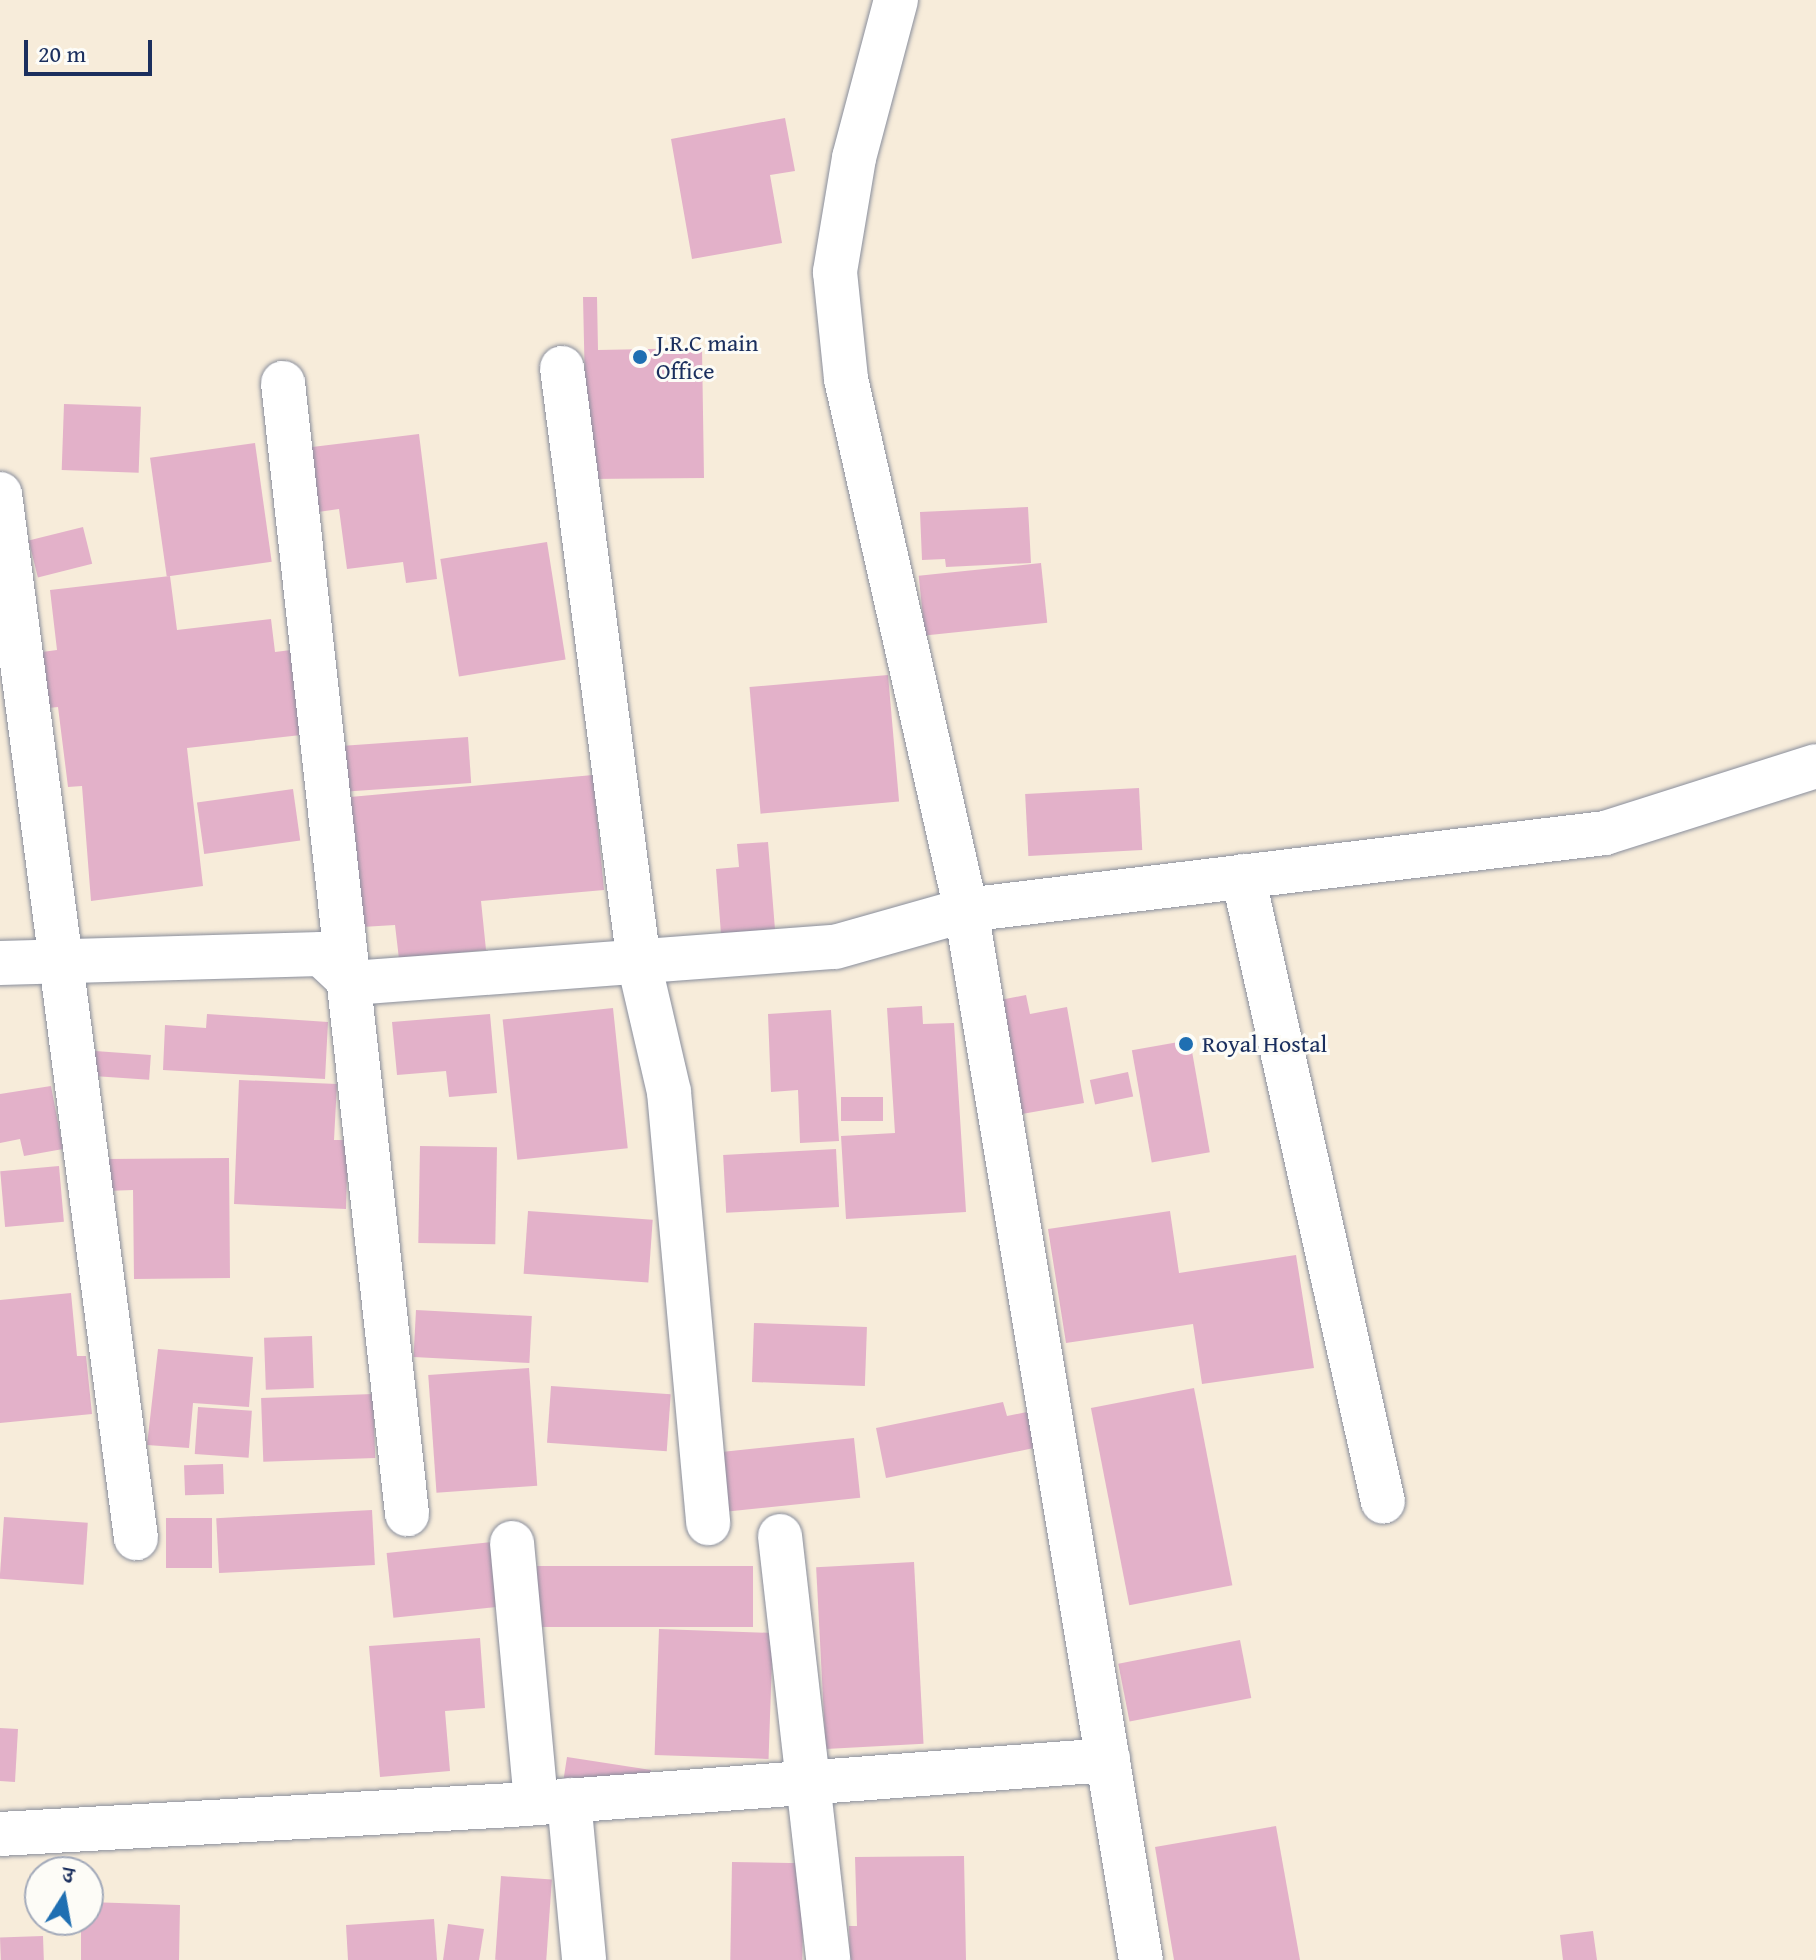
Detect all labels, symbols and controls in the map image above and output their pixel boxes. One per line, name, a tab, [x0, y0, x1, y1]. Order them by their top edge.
scale bar	[28, 24, 156, 74]
text: 20 m	[38, 36, 86, 71]
place label: J.R.C main Office	[656, 329, 759, 385]
marker: J.R.C main Office	[631, 348, 649, 366]
place label: Royal Hostal	[1202, 1030, 1327, 1058]
marker: Royal Hostal	[1177, 1035, 1195, 1053]
north arrow	[24, 1856, 104, 1936]
text: उ	[60, 1858, 77, 1891]

